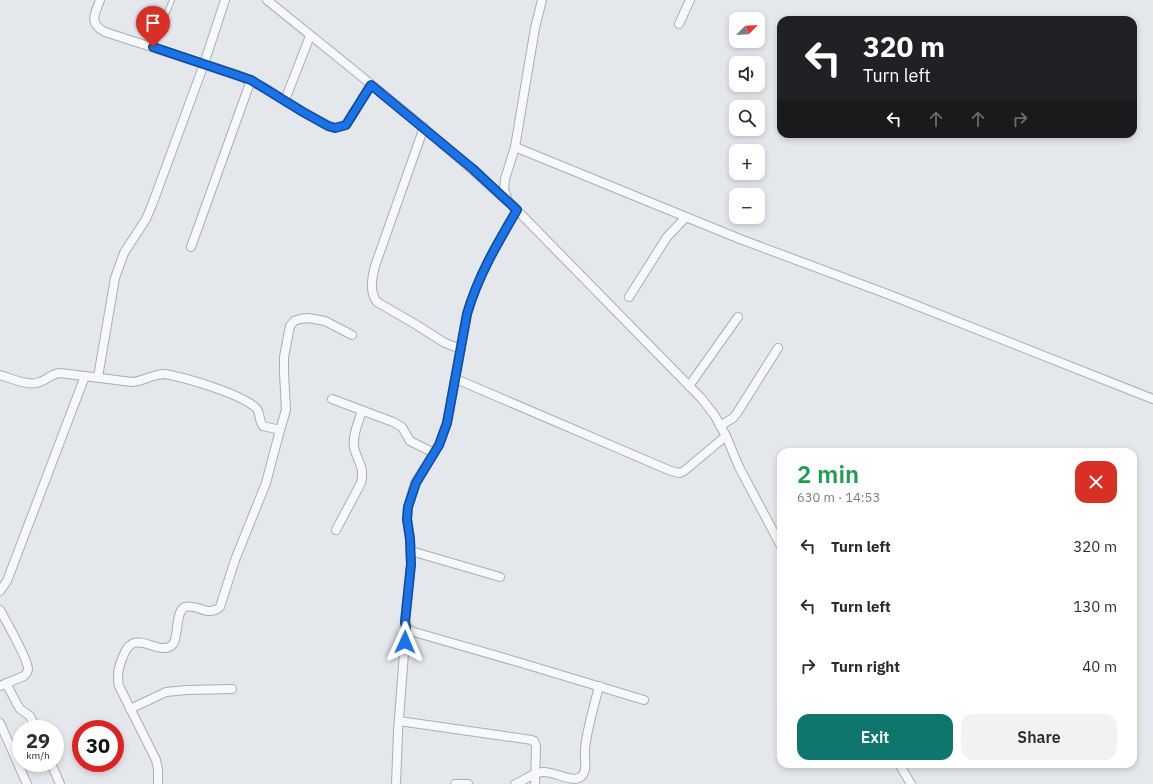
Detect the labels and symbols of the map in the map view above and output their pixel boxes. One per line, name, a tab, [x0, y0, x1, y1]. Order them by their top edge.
pin	[136, 6, 170, 47]
north arrow	[729, 12, 765, 48]
position arrow	[384, 621, 426, 663]
speed limit sign: 30	[72, 720, 124, 772]

